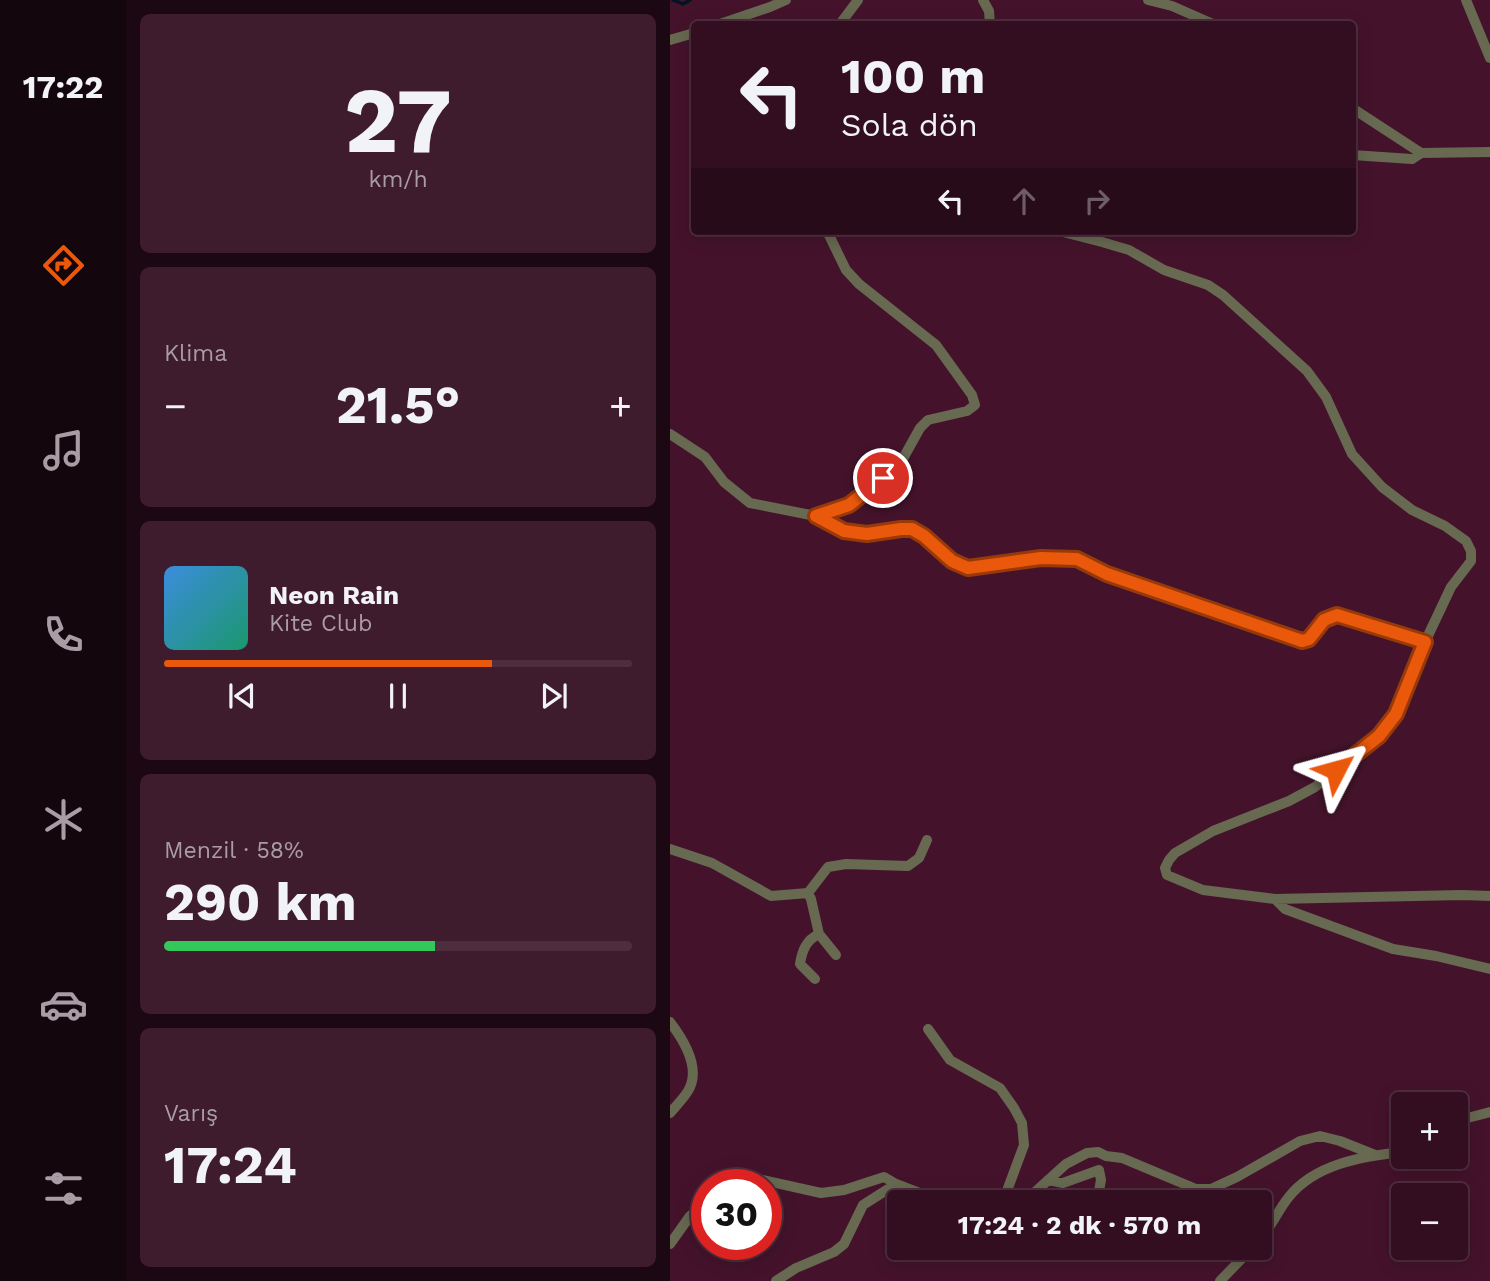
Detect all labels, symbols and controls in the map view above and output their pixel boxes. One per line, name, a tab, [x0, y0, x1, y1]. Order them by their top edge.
text: 100 m	[841, 47, 985, 105]
icon: left	[726, 49, 817, 140]
text: 27	[344, 67, 452, 174]
text: 17:22	[23, 68, 103, 106]
text: Sola dön	[841, 106, 978, 144]
text: km/h	[368, 166, 428, 193]
icon: left	[932, 182, 970, 220]
icon: ahead	[1005, 182, 1043, 220]
icon: right	[1078, 182, 1116, 220]
icon: directions	[39, 241, 88, 290]
text: Klima	[164, 340, 227, 367]
text: 21.5°	[336, 375, 460, 436]
text: −	[164, 384, 187, 428]
text: +	[609, 384, 632, 428]
icon: music	[39, 426, 88, 475]
pin	[853, 448, 913, 508]
icon: arrive	[864, 459, 902, 497]
text: Neon Rain	[269, 580, 399, 610]
icon: phone	[39, 610, 88, 659]
text: Kite Club	[269, 610, 372, 637]
icon: previous	[223, 677, 261, 715]
icon: pause	[379, 677, 417, 715]
icon: next	[535, 677, 573, 715]
position arrow	[1299, 733, 1373, 807]
icon: climate	[39, 795, 88, 844]
text: Menzil · 58%	[164, 837, 304, 864]
text: 290 km	[164, 872, 357, 933]
icon: car	[39, 980, 88, 1029]
map controls	[1391, 1092, 1468, 1260]
button: +	[1391, 1092, 1468, 1169]
text: Varış	[164, 1100, 218, 1127]
text: 17:24	[164, 1135, 297, 1196]
icon: filters	[39, 1164, 88, 1213]
speed limit sign: 30	[691, 1169, 782, 1260]
button: −	[1391, 1183, 1468, 1260]
text: 17:24 · 2 dk · 570 m	[958, 1210, 1201, 1240]

